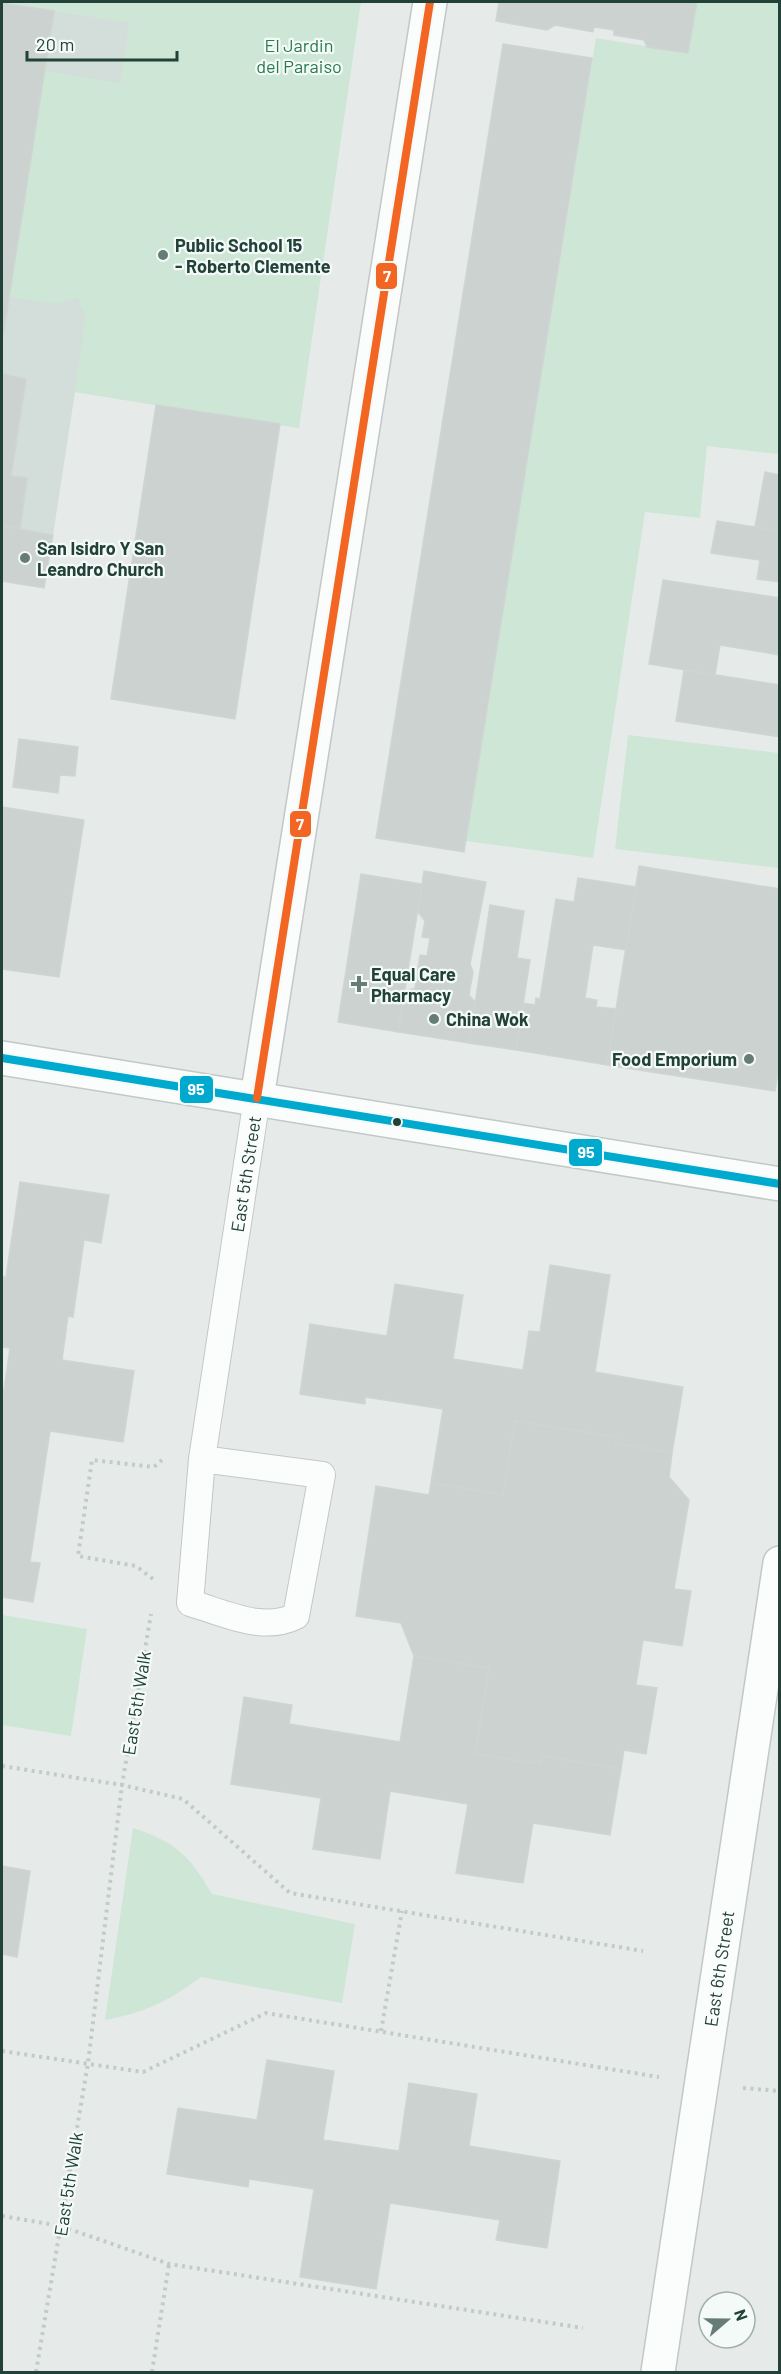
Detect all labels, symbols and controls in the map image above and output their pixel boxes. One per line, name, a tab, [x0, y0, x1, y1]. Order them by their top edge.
scale bar	[27, 24, 177, 62]
text: 20 m	[36, 33, 74, 55]
park label: El Jardin del Paraiso	[256, 34, 342, 77]
place label: Public School 15 - Roberto Clemente	[175, 234, 331, 277]
marker: Public School 15 - Roberto Clemente	[156, 248, 170, 262]
line badge: 7	[375, 262, 398, 290]
text: 7	[383, 266, 391, 285]
place label: San Isidro Y San Leandro Church	[37, 537, 164, 580]
marker: San Isidro Y San Leandro Church	[18, 551, 32, 565]
line badge: 7	[289, 810, 312, 838]
text: 7	[296, 814, 304, 833]
place label: Equal Care Pharmacy	[371, 963, 456, 1006]
marker: Equal Care Pharmacy	[352, 977, 366, 991]
place label: China Wok	[446, 1008, 529, 1030]
marker: China Wok	[427, 1012, 441, 1026]
place label: Food Emporium	[612, 1048, 737, 1070]
marker: Food Emporium	[742, 1052, 756, 1066]
line badge: 95	[179, 1075, 214, 1104]
text: 95	[187, 1079, 205, 1098]
street label: East 5th Street	[226, 1114, 265, 1234]
unlabelled marker	[391, 1116, 403, 1128]
line badge: 95	[568, 1138, 603, 1167]
text: 95	[577, 1142, 595, 1161]
street label: East 5th Walk	[117, 1649, 155, 1757]
street label: East 6th Street	[699, 1909, 738, 2028]
street label: East 5th Walk	[49, 2130, 87, 2238]
north arrow	[697, 2290, 757, 2350]
text: N	[731, 2306, 752, 2323]

